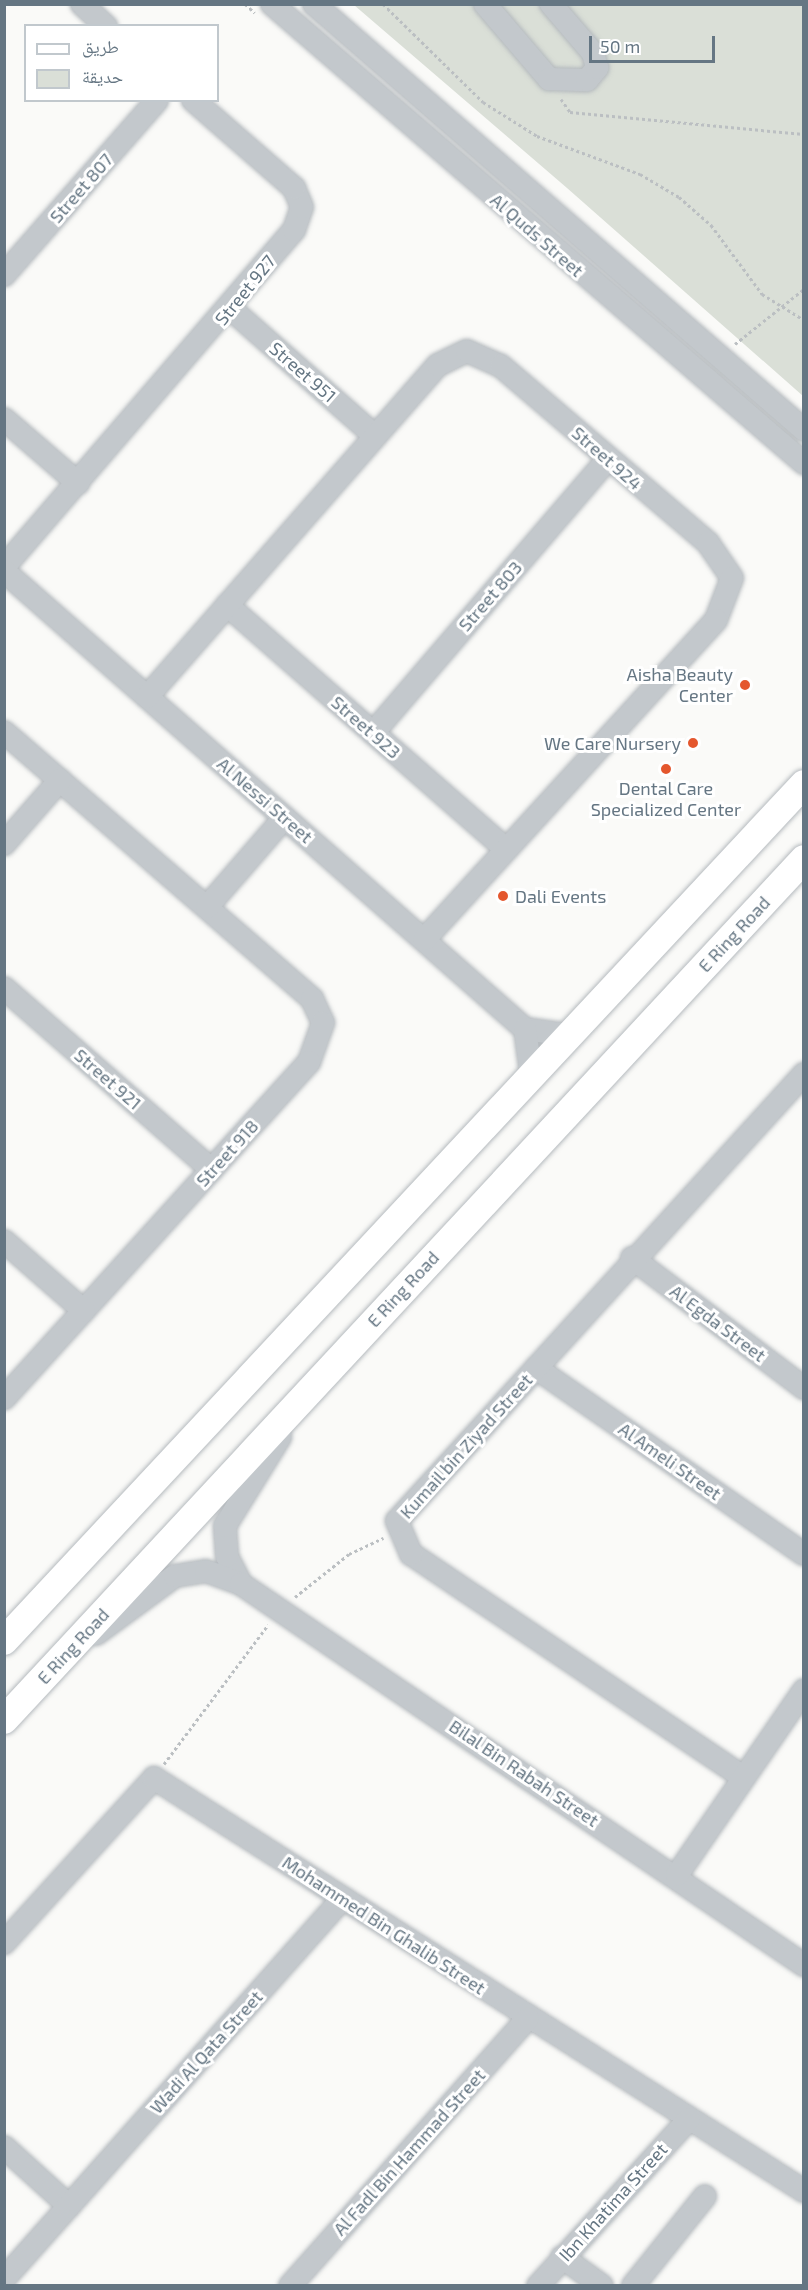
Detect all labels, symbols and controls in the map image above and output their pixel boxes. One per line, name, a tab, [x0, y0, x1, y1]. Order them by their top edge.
legend	[24, 24, 219, 102]
scale bar	[592, 24, 718, 62]
text: طريق	[82, 35, 119, 57]
text: 50 m	[600, 35, 640, 57]
text: حديقة	[82, 65, 123, 87]
street label: Street 807	[45, 149, 117, 227]
street label: Al Quds Street	[486, 189, 588, 281]
street label: Street 927	[210, 251, 280, 329]
street label: Street 951	[265, 337, 341, 407]
street label: Street 924	[568, 422, 646, 494]
street label: Street 803	[454, 557, 526, 635]
place label: Aisha Beauty Center	[626, 664, 733, 706]
marker: Aisha Beauty Center	[738, 678, 752, 692]
street label: Street 923	[327, 691, 405, 763]
place label: We Care Nursery	[544, 732, 681, 754]
marker: We Care Nursery	[686, 736, 700, 750]
street label: Al Nessi Street	[213, 753, 317, 847]
marker: Dental Care Specialized Center	[659, 762, 673, 776]
place label: Dental Care Specialized Center	[591, 778, 741, 820]
place label: Dali Events	[515, 885, 606, 907]
marker: Dali Events	[496, 889, 510, 903]
street label: E Ring Road	[693, 892, 775, 976]
street label: Street 921	[70, 1044, 146, 1114]
street label: Street 918	[191, 1115, 263, 1191]
street label: E Ring Road	[362, 1247, 444, 1331]
street label: Al Egda Street	[666, 1280, 770, 1366]
street label: Kumail bin Ziyad Street	[395, 1369, 537, 1523]
street label: Al Ameli Street	[614, 1417, 726, 1505]
street label: E Ring Road	[32, 1604, 114, 1688]
street label: Bilal Bin Rabah Street	[445, 1715, 603, 1831]
street label: Mohammed Bin Ghalib Street	[278, 1851, 490, 1999]
street label: Wadi Al Qata Street	[145, 1986, 267, 2118]
street label: Al Fadl Bin Hammad Street	[328, 2064, 490, 2240]
street label: Ibn Khatima Street	[554, 2139, 672, 2265]

